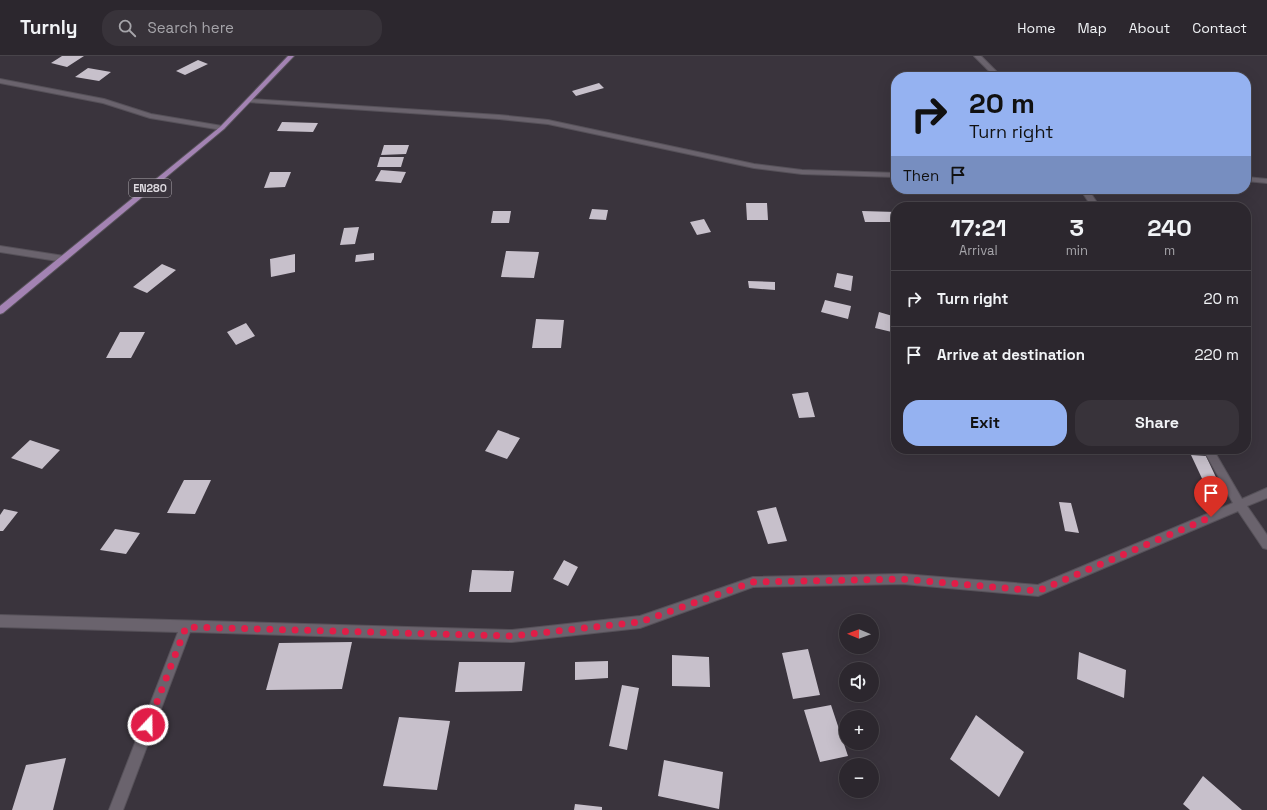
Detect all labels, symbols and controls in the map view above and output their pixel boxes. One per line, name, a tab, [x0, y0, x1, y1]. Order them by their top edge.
search box	[102, 10, 382, 46]
text: Turnly	[20, 15, 78, 40]
icon: search	[116, 17, 138, 39]
text: Search here	[148, 18, 234, 37]
text: Home	[1017, 19, 1055, 37]
text: Map	[1077, 19, 1107, 37]
text: About	[1129, 19, 1170, 37]
text: Contact	[1192, 19, 1247, 37]
text: 20 m	[969, 85, 1035, 121]
icon: right	[903, 88, 955, 140]
text: Turn right	[969, 120, 1053, 143]
icon: arrive	[947, 164, 969, 186]
text: Then	[903, 166, 939, 185]
road number: EN280	[129, 179, 171, 197]
text: 17:21	[950, 212, 1007, 243]
text: 3	[1070, 212, 1084, 243]
text: 240	[1147, 212, 1192, 243]
text: Arrival	[959, 242, 998, 259]
text: min	[1066, 242, 1088, 259]
text: m	[1164, 242, 1175, 259]
icon: right	[903, 288, 925, 310]
text: Turn right	[937, 289, 1008, 308]
text: 20 m	[1204, 289, 1239, 308]
icon: arrive	[903, 344, 925, 366]
text: Arrive at destination	[937, 345, 1085, 364]
text: 220 m	[1195, 345, 1239, 364]
button: Exit	[903, 400, 1067, 446]
button: Share	[1075, 400, 1239, 446]
pin	[1194, 476, 1228, 517]
icon: arrive	[1200, 482, 1222, 504]
north arrow	[839, 614, 879, 654]
map controls	[839, 614, 879, 798]
button: sound	[839, 662, 879, 702]
position arrow	[127, 704, 169, 746]
button: +	[839, 710, 879, 750]
button: −	[839, 758, 879, 798]

